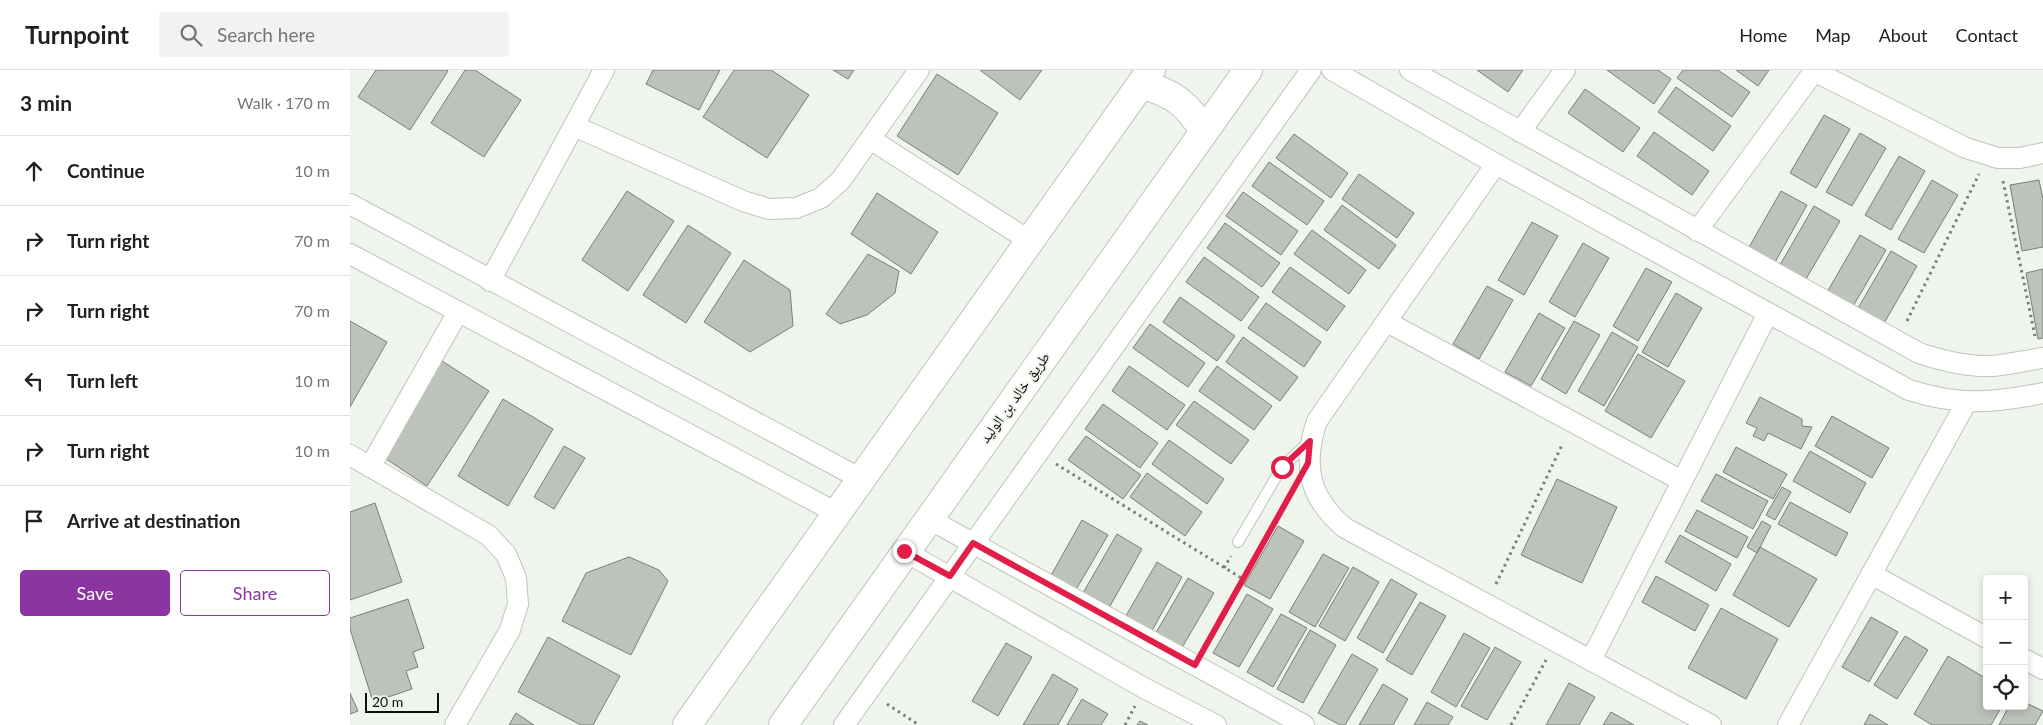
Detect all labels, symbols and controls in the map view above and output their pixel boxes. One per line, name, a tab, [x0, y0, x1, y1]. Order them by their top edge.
search box	[159, 12, 509, 57]
text: Turnpoint	[25, 20, 129, 49]
icon: search	[177, 21, 205, 49]
text: Search here	[217, 23, 315, 46]
text: Home	[1739, 24, 1787, 46]
text: Map	[1815, 24, 1851, 46]
text: About	[1879, 24, 1928, 46]
text: Contact	[1956, 24, 2018, 46]
text: 3 min	[20, 90, 72, 115]
text: Walk · 170 m	[237, 93, 330, 112]
icon: ahead	[20, 157, 48, 185]
text: Continue	[67, 159, 145, 182]
text: 10 m	[294, 161, 330, 180]
icon: right	[20, 227, 48, 255]
text: Turn right	[67, 229, 149, 252]
text: 70 m	[294, 231, 330, 250]
icon: right	[20, 297, 48, 325]
text: Turn right	[67, 299, 149, 322]
text: 70 m	[294, 301, 330, 320]
street label: طريق خالد بن الوليد	[975, 348, 1055, 447]
icon: left	[20, 367, 48, 395]
text: Turn left	[67, 369, 138, 392]
text: 10 m	[294, 371, 330, 390]
icon: right	[20, 437, 48, 465]
text: Turn right	[67, 439, 149, 462]
text: 10 m	[294, 441, 330, 460]
route start	[1271, 456, 1294, 479]
icon: arrive	[20, 507, 48, 535]
text: Arrive at destination	[67, 509, 240, 532]
route end	[893, 540, 916, 563]
button: Save	[20, 570, 170, 616]
button: Share	[180, 570, 330, 616]
map controls	[1983, 575, 2028, 710]
button: +	[1983, 575, 2028, 620]
button: −	[1983, 620, 2028, 665]
button: locate	[1983, 665, 2028, 710]
scale bar	[365, 690, 439, 713]
text: 20 m	[372, 693, 403, 710]

